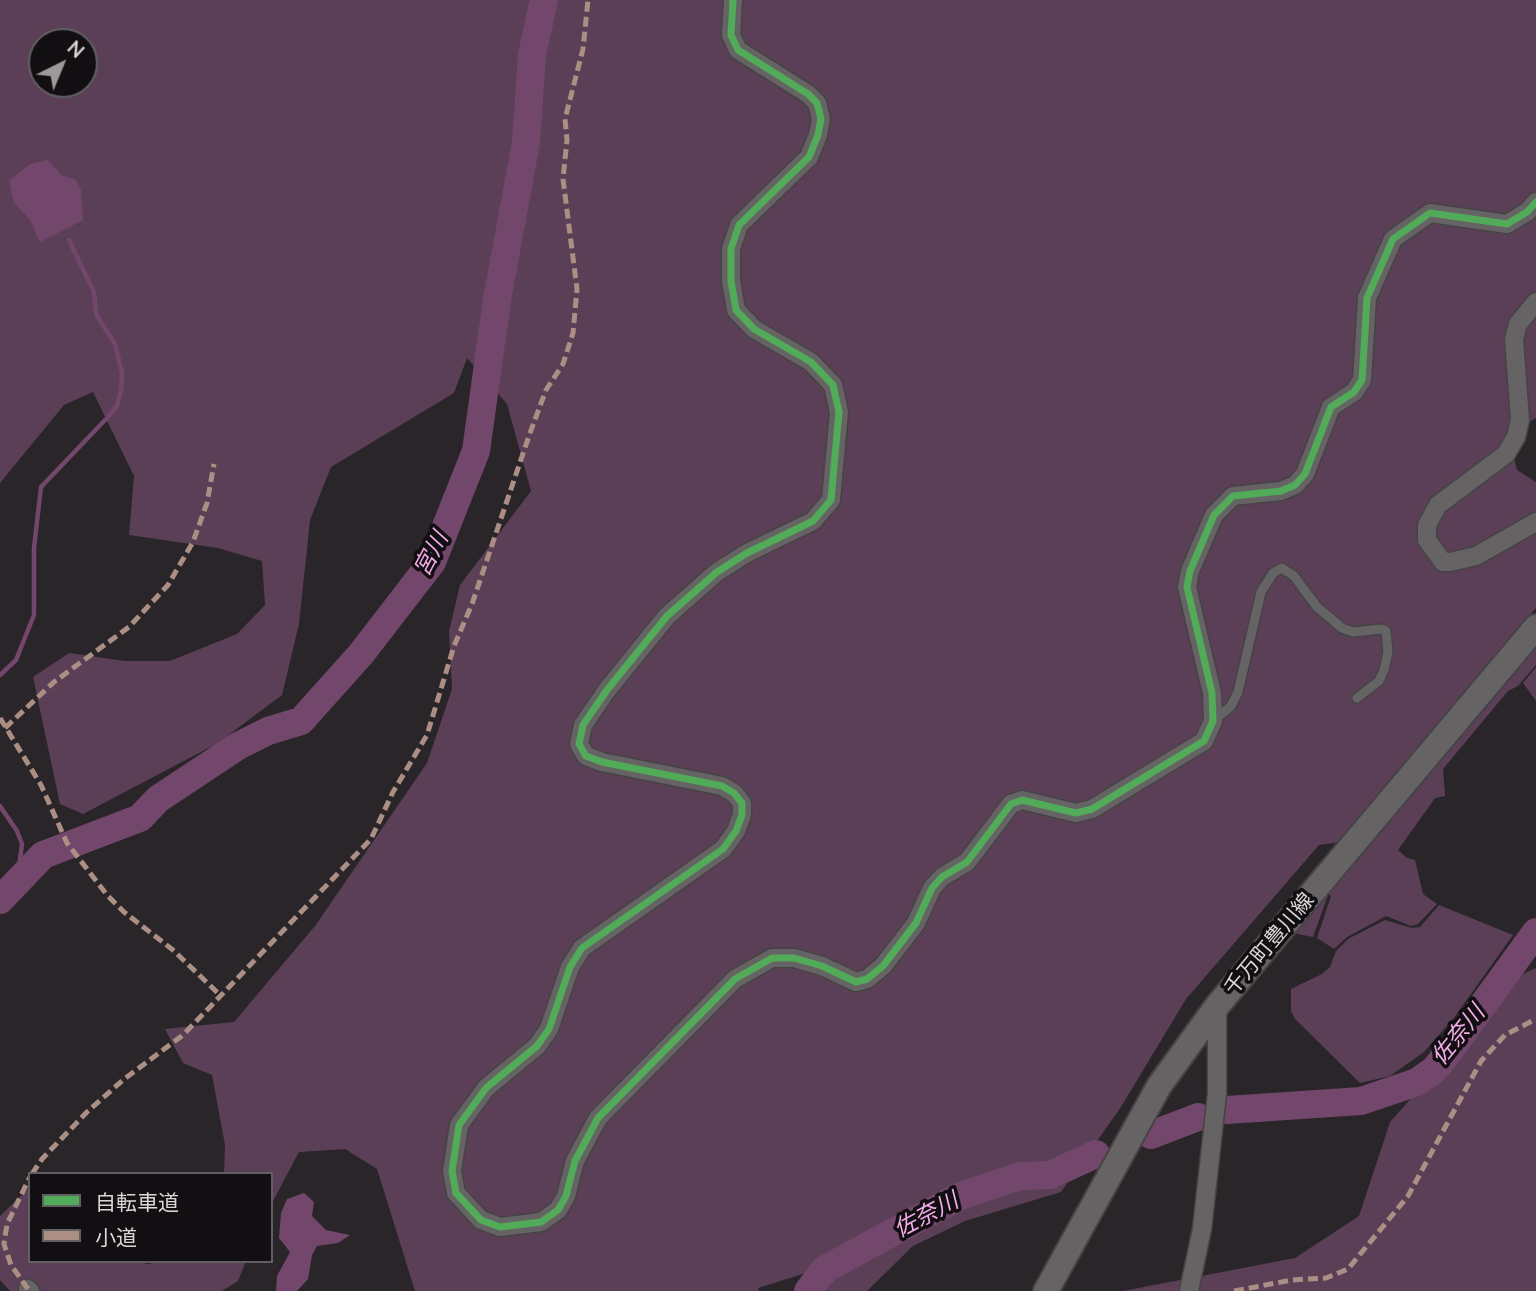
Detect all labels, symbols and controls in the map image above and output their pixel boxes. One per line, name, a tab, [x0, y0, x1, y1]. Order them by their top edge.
north arrow	[28, 28, 98, 98]
text: N	[63, 35, 89, 62]
water label: 宮川	[408, 527, 454, 581]
street label: 千万町豊川線	[1219, 888, 1319, 1000]
water label: 佐奈川	[1426, 1000, 1490, 1070]
legend	[28, 1172, 273, 1263]
water label: 佐奈川	[889, 1187, 963, 1243]
text: 自転車道	[95, 1189, 179, 1214]
text: 小道	[95, 1224, 137, 1249]

